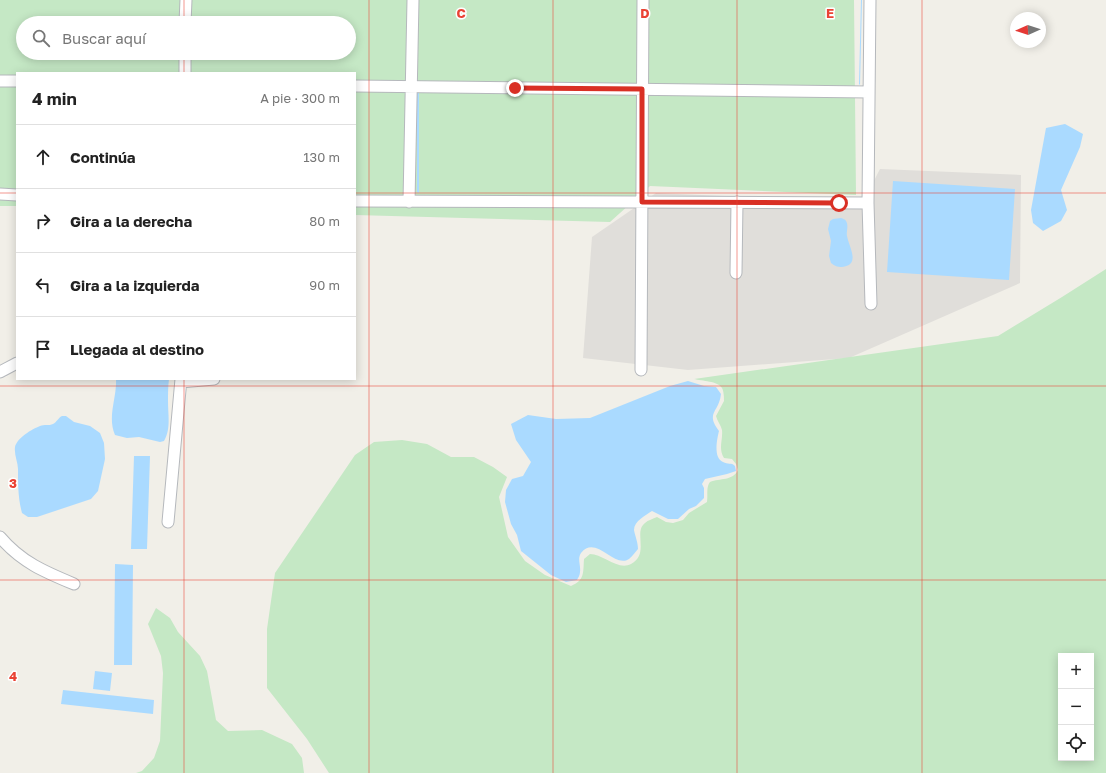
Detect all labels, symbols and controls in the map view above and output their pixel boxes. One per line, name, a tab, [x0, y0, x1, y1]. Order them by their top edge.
text: C	[456, 5, 466, 21]
text: D	[640, 5, 650, 21]
text: E	[826, 5, 834, 21]
north arrow	[1010, 12, 1046, 48]
search box	[16, 16, 356, 60]
icon: search	[30, 27, 52, 49]
text: Buscar aquí	[62, 29, 146, 47]
route end	[506, 79, 524, 97]
text: 4 min	[32, 88, 77, 109]
text: A pie · 300 m	[260, 90, 340, 106]
icon: ahead	[32, 146, 54, 168]
text: Continúa	[70, 148, 136, 166]
text: 130 m	[303, 149, 340, 165]
route start	[830, 194, 848, 212]
icon: right	[32, 210, 54, 232]
text: Gira a la derecha	[70, 212, 192, 230]
text: 80 m	[309, 213, 340, 229]
icon: left	[32, 274, 54, 296]
text: Gira a la izquierda	[70, 276, 200, 294]
text: 90 m	[309, 277, 340, 293]
icon: arrive	[32, 338, 54, 360]
text: Llegada al destino	[70, 340, 204, 358]
text: 3	[9, 475, 17, 491]
map controls	[1058, 653, 1094, 761]
button: +	[1058, 653, 1094, 689]
text: 4	[9, 668, 17, 684]
button: −	[1058, 689, 1094, 725]
button: locate	[1058, 725, 1094, 761]

